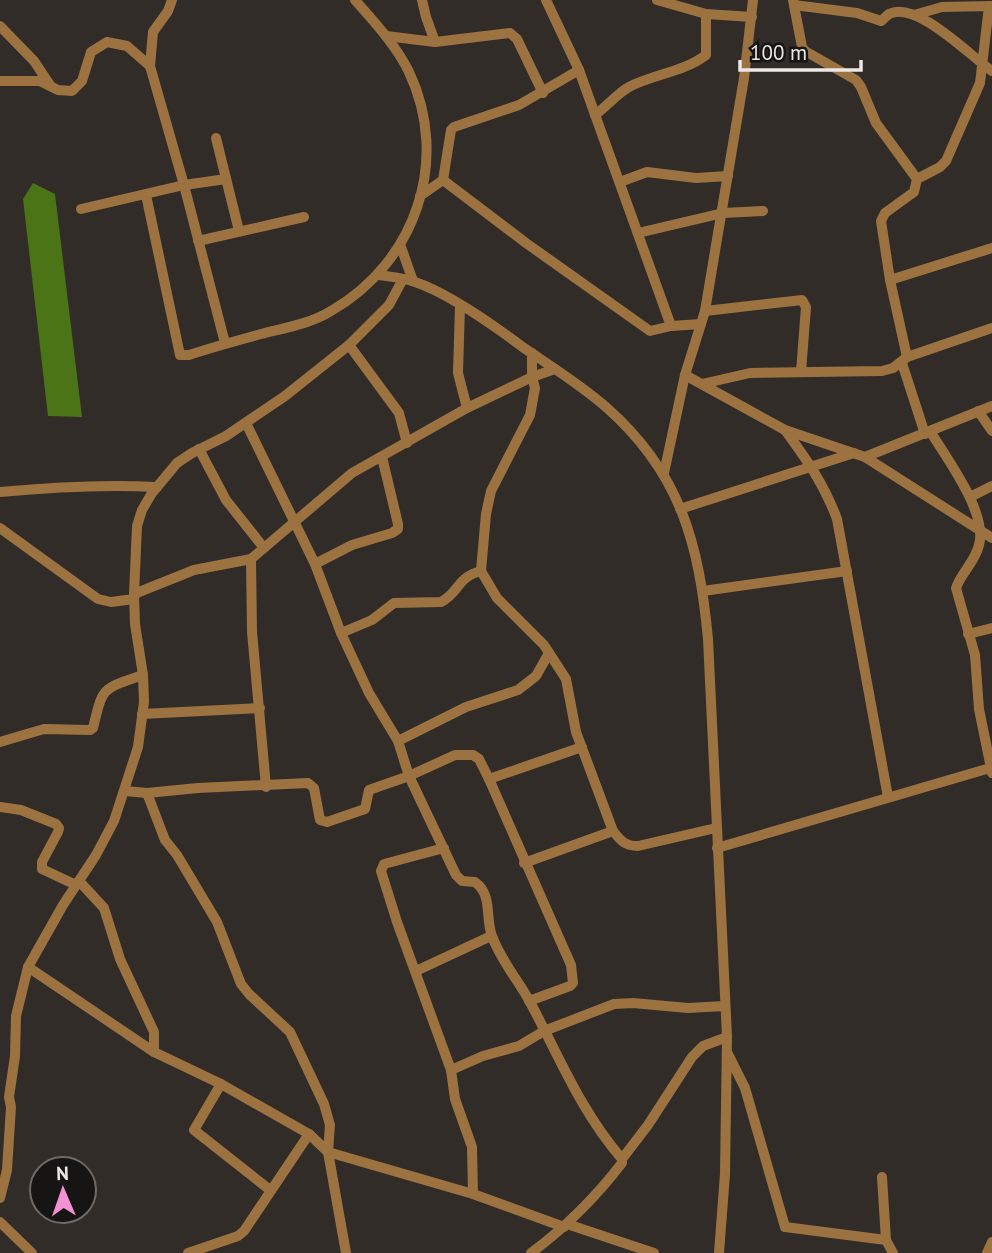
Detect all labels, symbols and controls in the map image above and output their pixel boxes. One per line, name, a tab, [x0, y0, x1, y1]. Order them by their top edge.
scale bar	[740, 28, 861, 72]
text: 100 m	[750, 39, 807, 66]
north arrow	[28, 1155, 98, 1225]
text: N	[56, 1161, 69, 1185]

